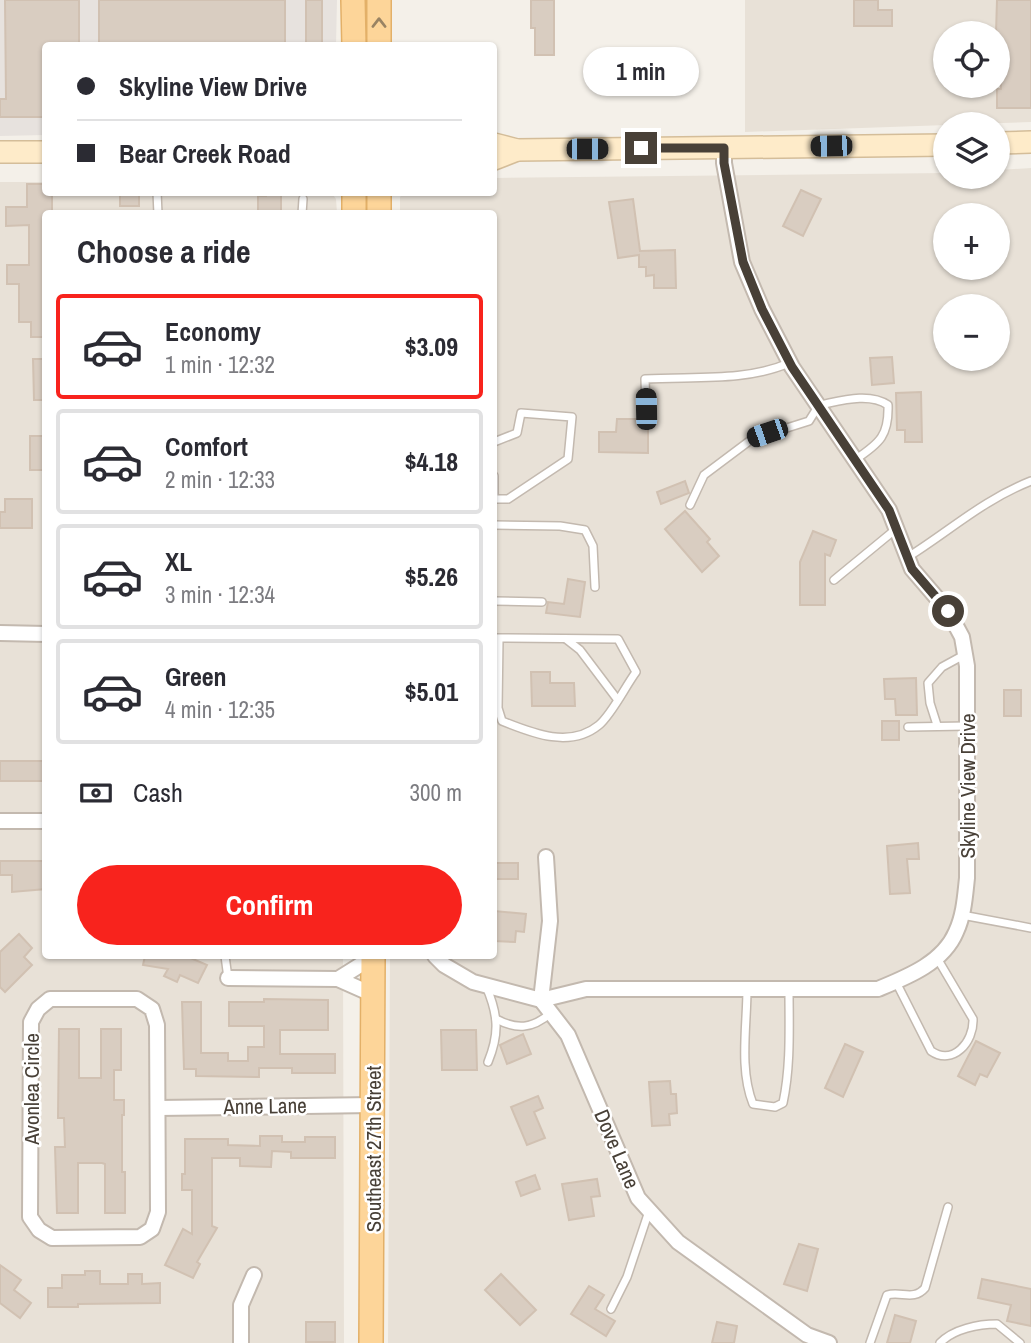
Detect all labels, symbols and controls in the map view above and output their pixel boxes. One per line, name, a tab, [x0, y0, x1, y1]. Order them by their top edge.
one-way arrow	[371, 17, 387, 27]
map controls	[933, 21, 1010, 371]
button: locate	[933, 21, 1010, 98]
callout: 1 min	[583, 46, 699, 96]
text: 1 min	[616, 56, 666, 87]
text: Skyline View Drive	[119, 69, 307, 104]
button: layers	[933, 112, 1010, 189]
route end	[625, 132, 657, 164]
car	[810, 135, 853, 157]
text: Bear Creek Road	[119, 136, 291, 171]
car	[567, 139, 609, 160]
button: +	[933, 203, 1010, 280]
text: Choose a ride	[77, 230, 251, 273]
button: −	[933, 294, 1010, 371]
text: Economy	[165, 314, 261, 349]
icon: car	[81, 315, 144, 378]
text: $3.09	[405, 329, 458, 364]
text: 1 min · 12:32	[165, 349, 275, 380]
car	[636, 388, 657, 430]
car	[744, 416, 791, 450]
text: Comfort	[165, 429, 248, 464]
icon: car	[81, 430, 144, 493]
text: $4.18	[405, 444, 458, 479]
text: 2 min · 12:33	[165, 464, 275, 495]
text: XL	[165, 544, 192, 579]
icon: car	[81, 545, 144, 608]
text: $5.26	[405, 559, 458, 594]
text: 3 min · 12:34	[165, 579, 275, 610]
route start	[932, 595, 964, 627]
text: Green	[165, 659, 227, 694]
icon: car	[81, 660, 144, 723]
text: $5.01	[405, 674, 458, 709]
text: 4 min · 12:35	[165, 694, 275, 725]
street label: Skyline View Drive	[953, 713, 982, 859]
icon: cash	[77, 774, 115, 812]
text: Cash	[133, 775, 183, 810]
text: 300 m	[410, 777, 462, 808]
button: Confirm	[77, 865, 462, 945]
street label: Avonlea Circle	[17, 1033, 46, 1146]
street label: Southeast 27th Street	[359, 1065, 388, 1232]
street label: Anne Lane	[222, 1091, 307, 1121]
street label: Dove Lane	[587, 1105, 647, 1193]

